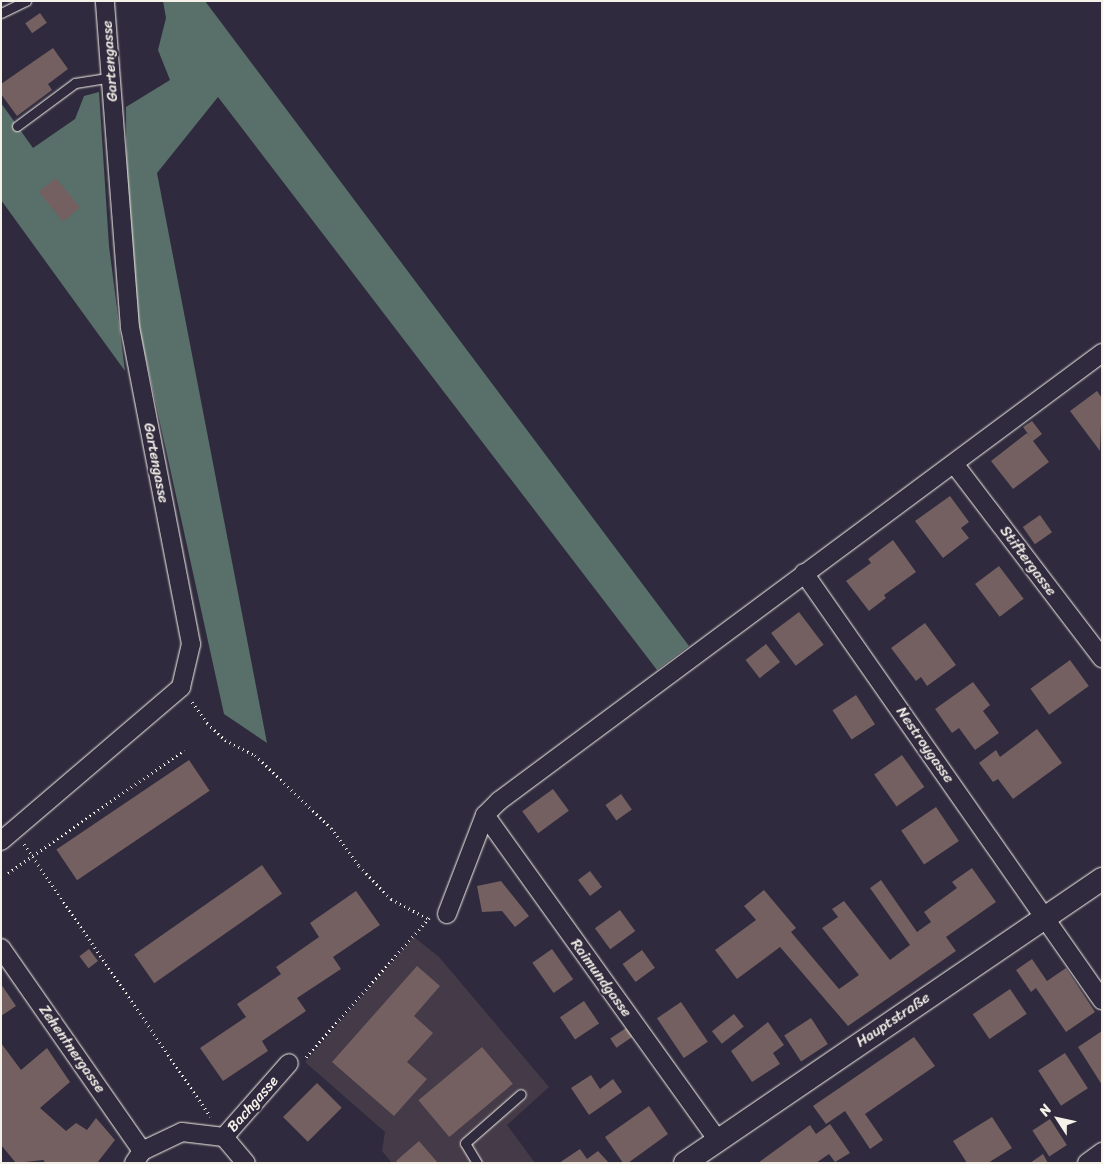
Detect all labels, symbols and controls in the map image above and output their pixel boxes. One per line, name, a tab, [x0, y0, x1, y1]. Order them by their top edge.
street label: Gartengasse	[98, 20, 122, 102]
street label: Gartengasse	[139, 421, 173, 505]
street label: Stiftergasse	[996, 522, 1060, 600]
street label: Nestroygasse	[892, 703, 958, 787]
street label: Raimundgasse	[567, 935, 635, 1021]
street label: Hauptstraße	[853, 989, 933, 1051]
street label: Zehentnergasse	[35, 1001, 109, 1097]
street label: Bachgasse	[224, 1072, 282, 1136]
north arrow	[1033, 1094, 1083, 1144]
text: N	[1032, 1099, 1058, 1121]

